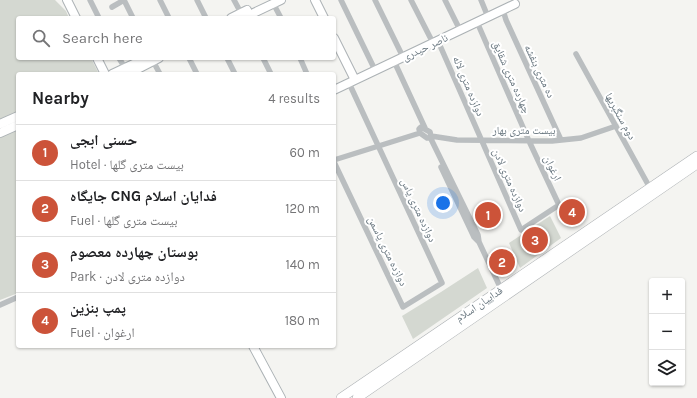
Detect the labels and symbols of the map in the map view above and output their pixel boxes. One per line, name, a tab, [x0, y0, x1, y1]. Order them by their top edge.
street label: ناصر حیدری	[400, 31, 450, 64]
street label: چهارده متری شقایق	[490, 39, 533, 115]
street label: ده متری بنفشه	[522, 43, 558, 100]
street label: دوازده متری لاله	[450, 54, 487, 119]
street label: دوم سنگبریها	[602, 91, 639, 142]
street label: بیست متری بهار	[492, 124, 555, 137]
street label: دوازده متری لادن	[490, 147, 529, 214]
street label: ارغوان	[541, 153, 564, 183]
street label: دوازده متری یاس	[398, 176, 439, 245]
your location	[433, 193, 453, 213]
pin: 4	[559, 197, 585, 227]
pin: 1	[475, 200, 501, 230]
street label: دوازده متری یاسمن	[365, 214, 410, 289]
pin: 3	[522, 225, 548, 255]
pin: 2	[489, 247, 515, 277]
street label: فداییان اسلام	[453, 284, 506, 325]

